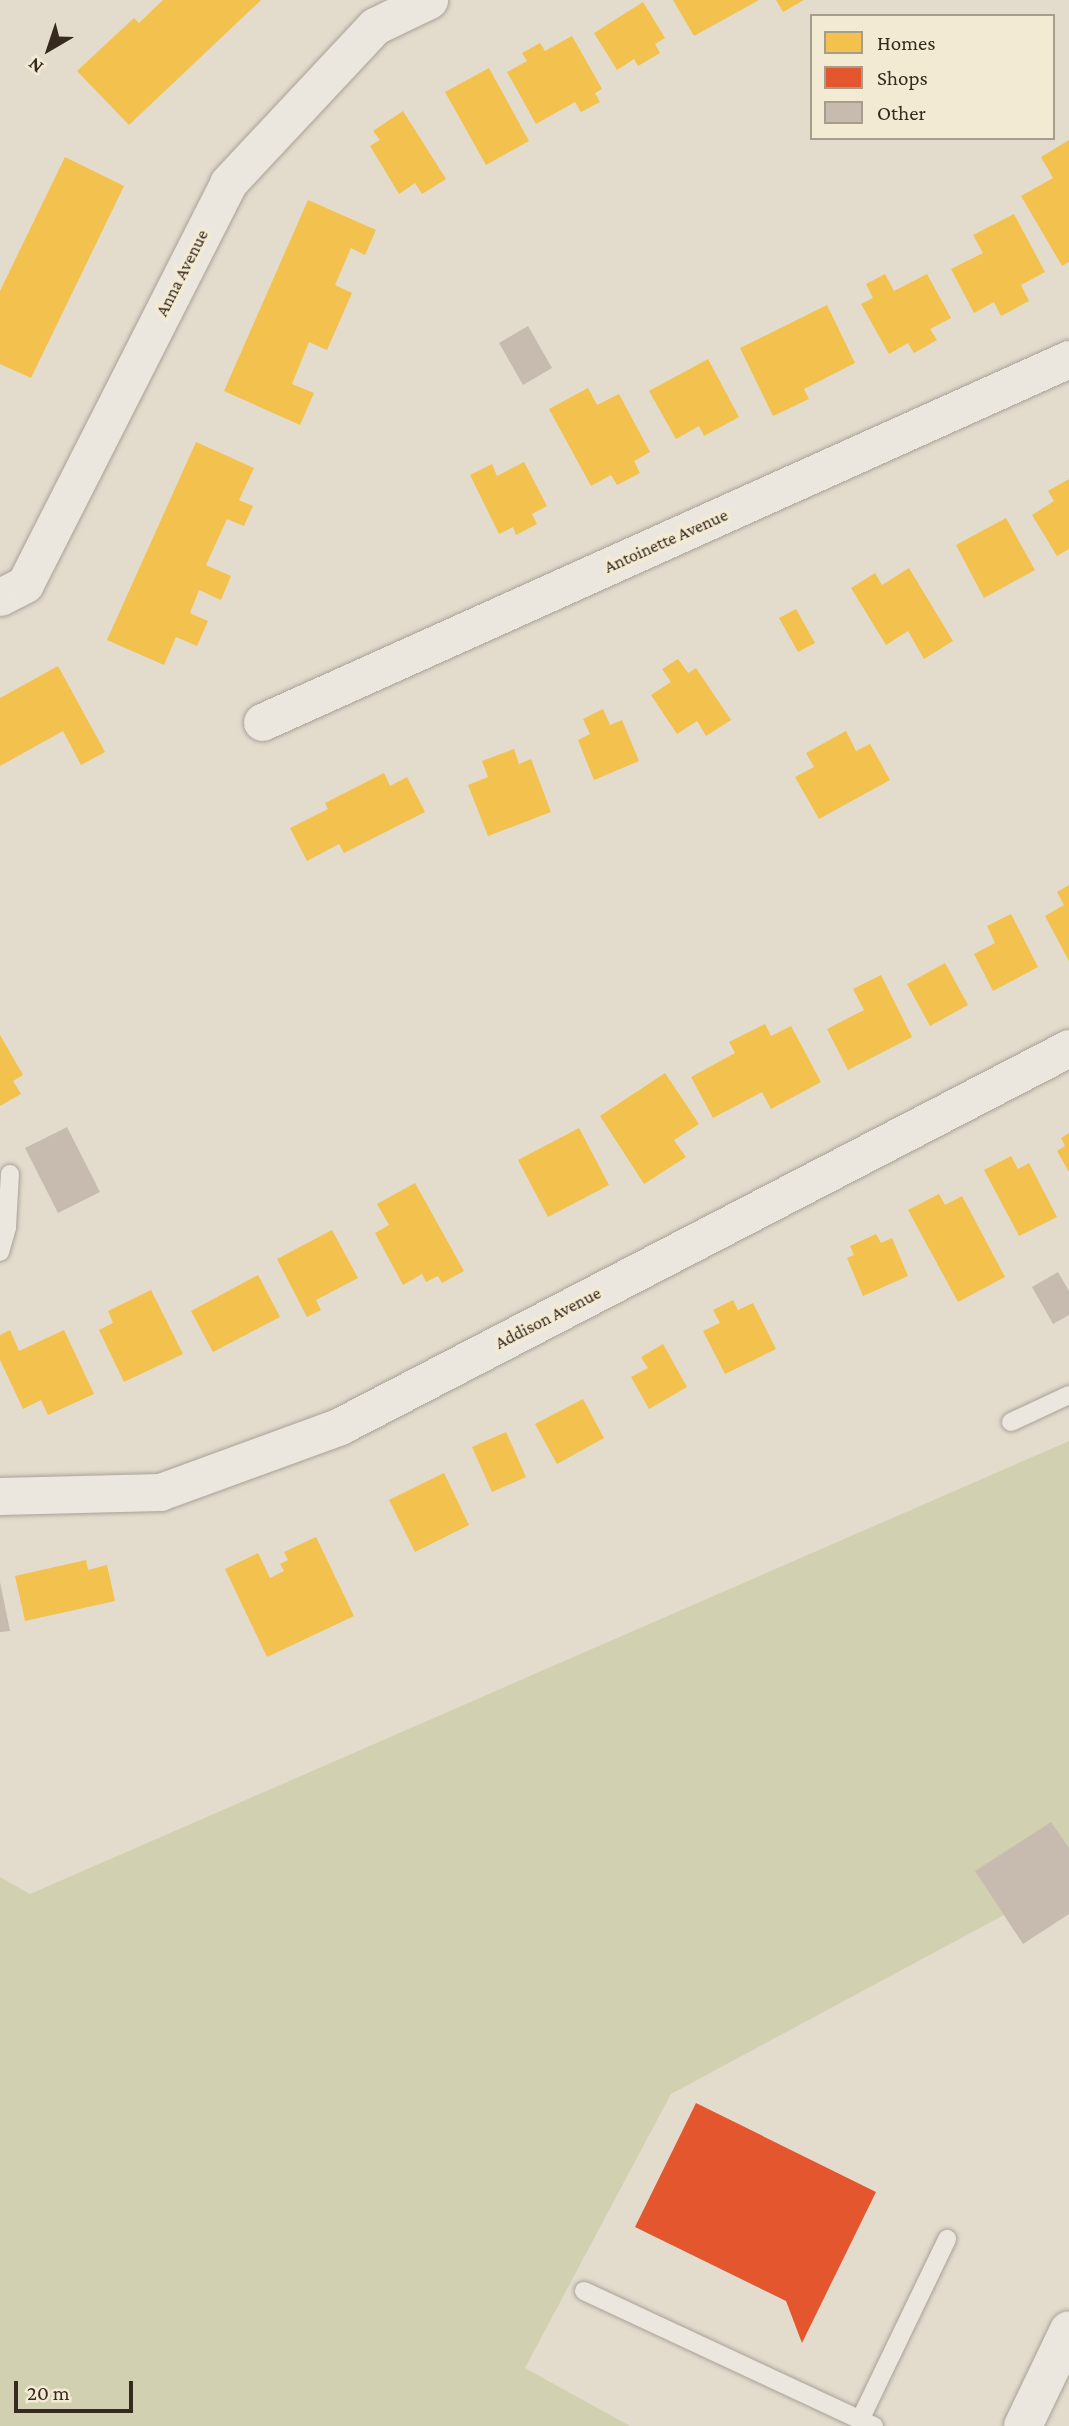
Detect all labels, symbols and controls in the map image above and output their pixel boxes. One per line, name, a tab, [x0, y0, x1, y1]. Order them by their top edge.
north arrow	[14, 14, 84, 84]
legend	[810, 14, 1055, 140]
text: Homes	[877, 31, 936, 55]
text: N	[24, 53, 47, 78]
text: Shops	[877, 66, 928, 90]
text: Other	[877, 101, 926, 125]
street label: Anna Avenue	[151, 226, 213, 320]
street label: Antoinette Avenue	[601, 504, 731, 578]
street label: Addison Avenue	[491, 1282, 605, 1354]
scale bar	[18, 2366, 136, 2410]
text: 20 m	[27, 2381, 70, 2405]

